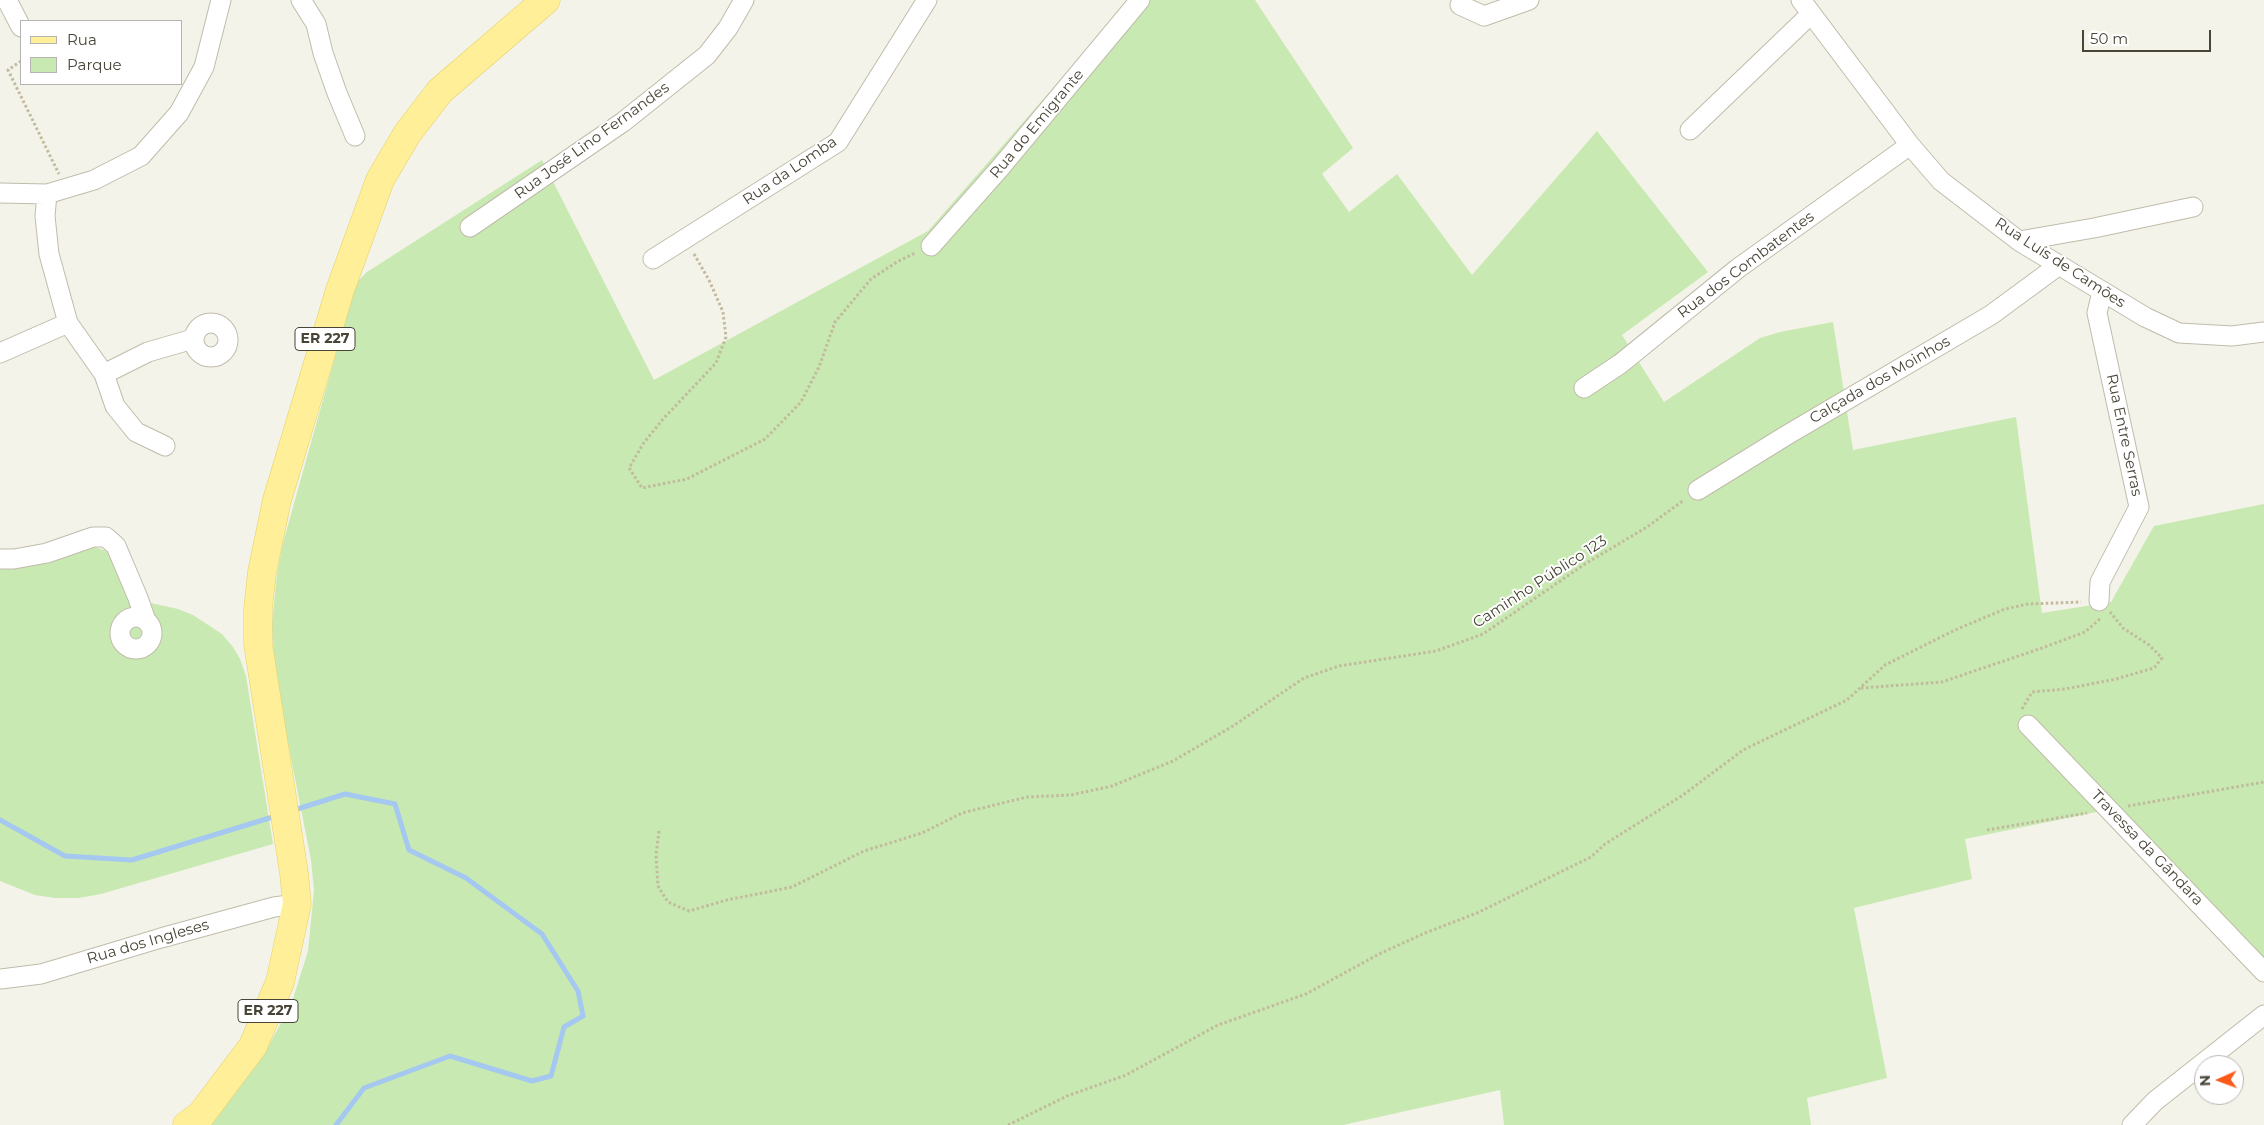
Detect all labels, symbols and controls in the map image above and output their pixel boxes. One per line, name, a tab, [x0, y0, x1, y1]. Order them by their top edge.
legend	[20, 20, 182, 85]
scale bar	[2084, 20, 2213, 52]
text: 50 m	[2090, 29, 2128, 48]
text: Rua	[67, 30, 97, 49]
text: Parque	[67, 55, 122, 74]
street label: Rua do Emigrante	[986, 66, 1088, 182]
street label: Rua José Lino Fernandes	[511, 79, 673, 203]
street label: Rua da Lomba	[740, 133, 840, 209]
street label: Rua dos Combatentes	[1674, 208, 1818, 322]
street label: Rua Luís de Camões	[1991, 214, 2129, 312]
road number: ER 227	[295, 328, 355, 350]
street label: Calçada dos Moinhos	[1807, 332, 1953, 428]
street label: Rua Entre Serras	[2102, 372, 2146, 498]
street label: Caminho Público 123	[1470, 532, 1610, 632]
street label: Travessa da Gândara	[2087, 786, 2207, 910]
street label: Rua dos Ingleses	[85, 916, 211, 968]
road number: ER 227	[238, 999, 298, 1022]
north arrow	[2194, 1055, 2244, 1105]
text: N	[2196, 1075, 2214, 1086]

